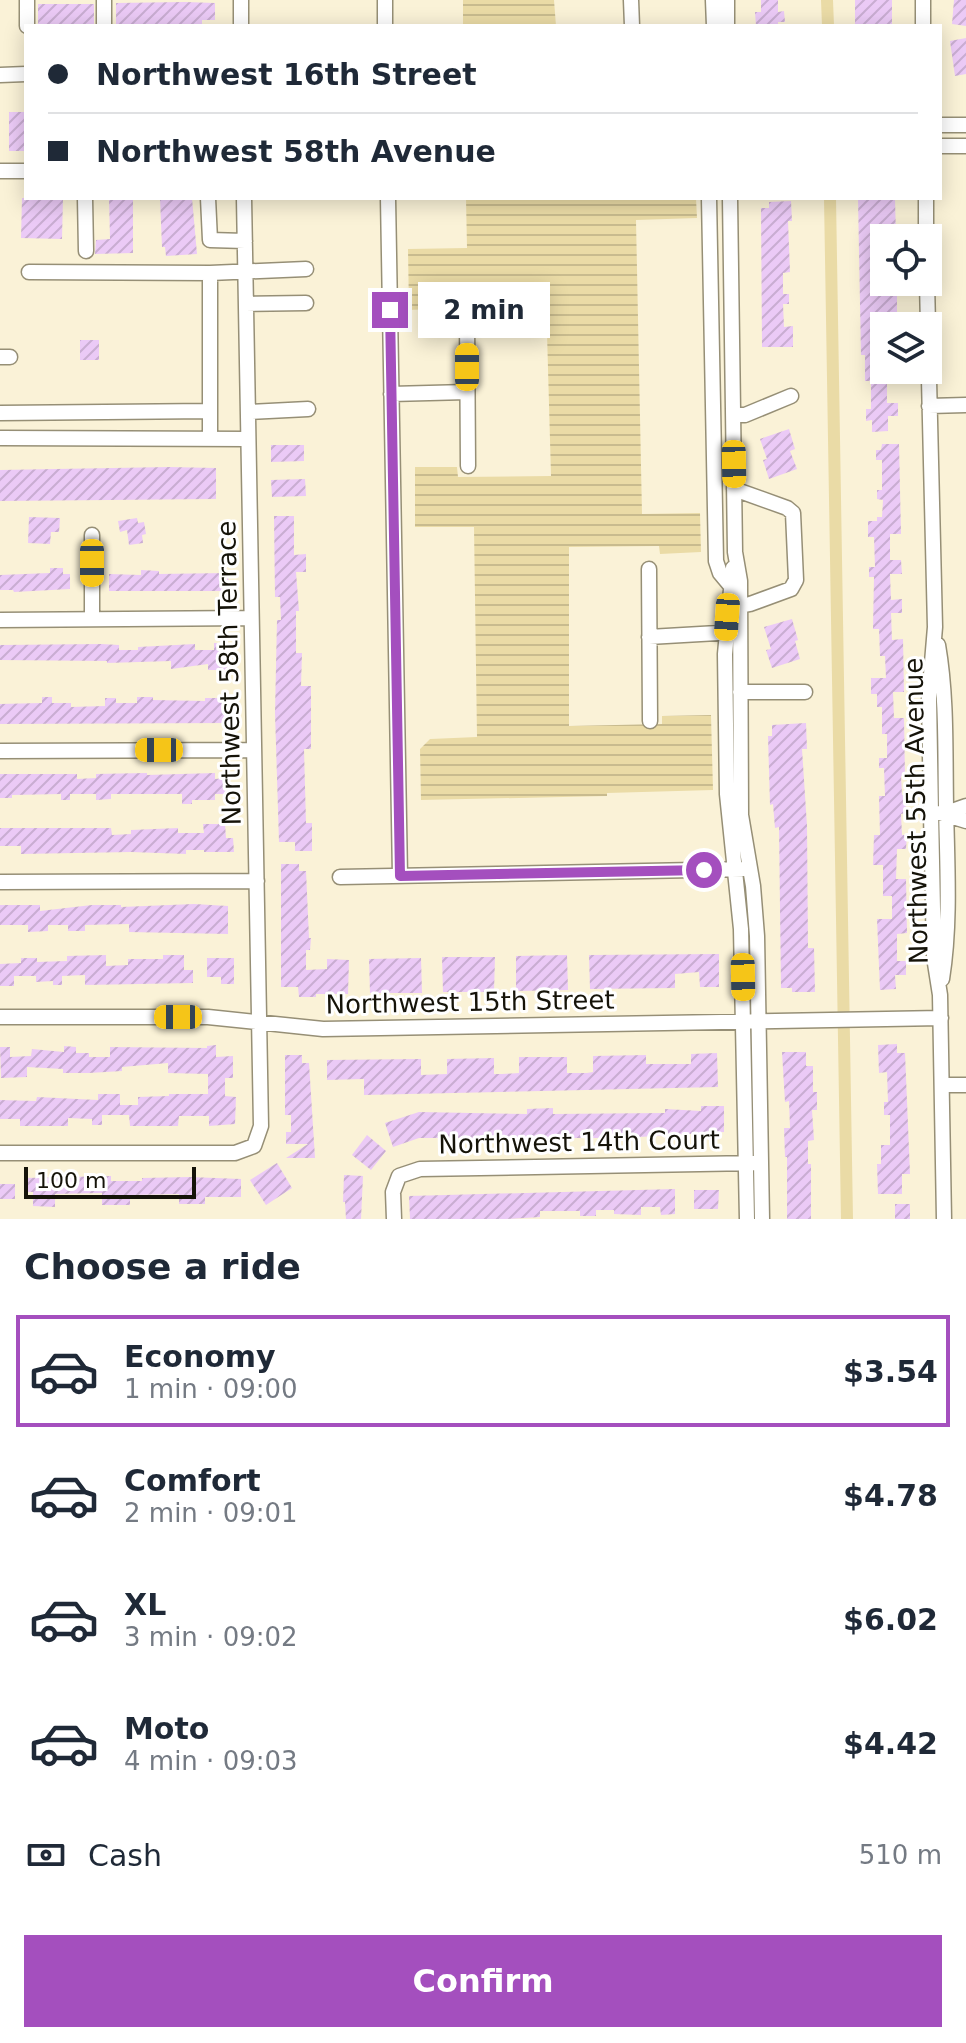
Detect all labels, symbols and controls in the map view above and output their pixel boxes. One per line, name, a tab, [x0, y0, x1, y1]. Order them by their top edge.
text: Northwest 16th Street	[96, 57, 477, 92]
text: Northwest 58th Avenue	[96, 134, 496, 169]
map controls	[870, 224, 942, 384]
button: locate	[870, 224, 942, 296]
callout: 2 min	[418, 282, 550, 338]
route end	[372, 292, 408, 328]
text: 2 min	[443, 295, 525, 325]
button: layers	[870, 312, 942, 384]
car	[455, 343, 479, 391]
car	[722, 440, 746, 488]
street label: Northwest 58th Terrace	[211, 520, 247, 826]
car	[80, 539, 104, 587]
car	[713, 592, 741, 642]
street label: Northwest 55th Avenue	[898, 657, 934, 965]
car	[135, 738, 183, 762]
route start	[686, 852, 722, 888]
car	[731, 953, 755, 1001]
street label: Northwest 15th Street	[325, 984, 615, 1020]
car	[154, 1005, 202, 1029]
street label: Northwest 14th Court	[438, 1125, 720, 1159]
scale bar	[24, 1163, 196, 1199]
text: 100 m	[36, 1168, 106, 1193]
text: Choose a ride	[24, 1246, 301, 1287]
icon: car	[28, 1335, 100, 1407]
text: Economy	[124, 1339, 276, 1374]
text: $3.54	[843, 1354, 938, 1389]
text: 1 min · 09:00	[124, 1374, 298, 1404]
icon: car	[28, 1459, 100, 1531]
text: Comfort	[124, 1463, 261, 1498]
text: $4.78	[843, 1478, 938, 1513]
text: 2 min · 09:01	[124, 1498, 298, 1528]
icon: car	[28, 1583, 100, 1655]
text: XL	[124, 1587, 166, 1622]
text: $6.02	[843, 1602, 938, 1637]
text: 3 min · 09:02	[124, 1622, 298, 1652]
icon: car	[28, 1707, 100, 1779]
text: Moto	[124, 1711, 209, 1746]
text: $4.42	[843, 1726, 938, 1761]
text: 4 min · 09:03	[124, 1746, 298, 1776]
icon: cash	[24, 1833, 68, 1877]
text: Cash	[88, 1838, 162, 1873]
text: 510 m	[859, 1840, 942, 1870]
button: Confirm	[24, 1935, 942, 2027]

